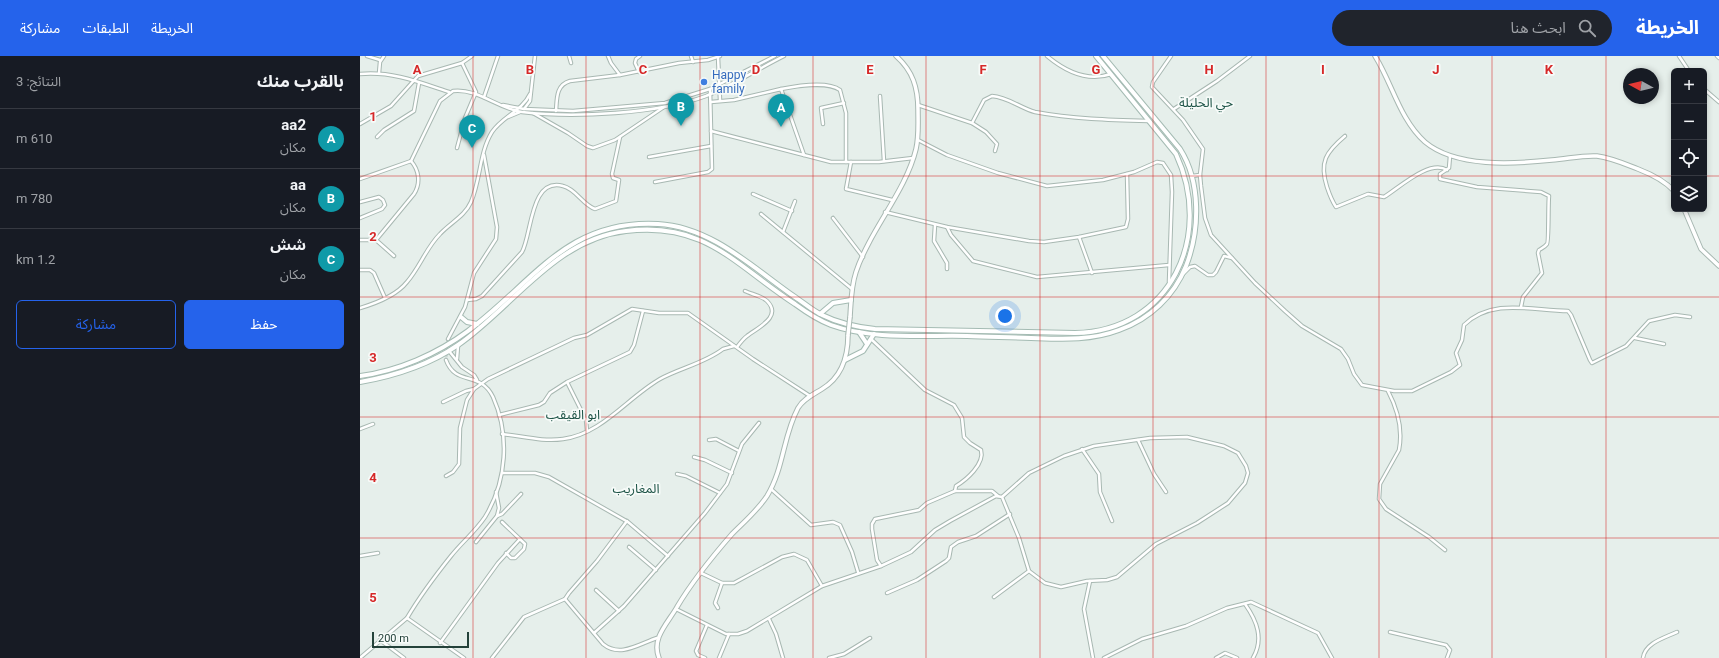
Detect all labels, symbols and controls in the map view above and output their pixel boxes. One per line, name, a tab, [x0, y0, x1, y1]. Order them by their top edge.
search box	[1332, 10, 1612, 46]
text: الخريطة	[1636, 16, 1699, 39]
icon: search	[1576, 17, 1598, 39]
text: ابحث هنا	[1510, 19, 1566, 37]
text: مشاركة	[20, 20, 60, 36]
text: الطبقات	[82, 20, 129, 36]
text: الخريطة	[151, 20, 193, 36]
text: A	[413, 62, 422, 77]
text: B	[526, 62, 534, 77]
text: C	[639, 62, 648, 77]
text: D	[752, 62, 760, 77]
text: E	[866, 62, 874, 77]
text: F	[979, 62, 987, 77]
text: G	[1092, 62, 1101, 77]
text: H	[1204, 62, 1214, 77]
text: I	[1321, 62, 1325, 77]
text: J	[1432, 62, 1440, 77]
text: K	[1545, 62, 1554, 77]
place label: Happy family	[712, 68, 747, 96]
north arrow	[1623, 68, 1659, 104]
map controls	[1671, 68, 1707, 212]
button: +	[1671, 68, 1707, 104]
text: بالقرب منك	[257, 71, 344, 91]
text: النتائج: 3	[16, 74, 61, 89]
marker: Happy family	[699, 77, 709, 87]
pin: B	[668, 93, 694, 126]
pin: A	[768, 94, 794, 127]
district label: حي الحليلة	[1179, 95, 1233, 113]
button: −	[1671, 104, 1707, 140]
text: 1	[369, 109, 377, 124]
pin: C	[459, 115, 485, 148]
text: aa2	[281, 116, 306, 134]
text: 610 m	[16, 131, 53, 146]
text: A	[327, 131, 335, 146]
text: مكان	[280, 140, 306, 155]
button: locate	[1671, 140, 1707, 176]
text: aa	[290, 176, 306, 194]
button: layers	[1671, 176, 1707, 212]
text: 780 m	[16, 191, 53, 206]
text: B	[327, 191, 335, 206]
text: مكان	[280, 200, 306, 215]
text: 2	[369, 229, 377, 244]
text: شش	[270, 236, 306, 254]
text: 1.2 km	[16, 252, 55, 267]
text: C	[327, 252, 335, 267]
text: مكان	[280, 267, 306, 282]
button: مشاركة	[16, 300, 176, 349]
button: حفظ	[184, 300, 344, 349]
your location	[995, 306, 1015, 326]
text: 3	[369, 350, 377, 365]
district label: ابو القيقب	[546, 407, 600, 422]
text: 4	[369, 470, 377, 485]
district label: المغاريب	[612, 481, 660, 496]
text: 5	[369, 590, 377, 605]
scale bar	[372, 630, 469, 649]
text: 200 m	[378, 632, 409, 645]

